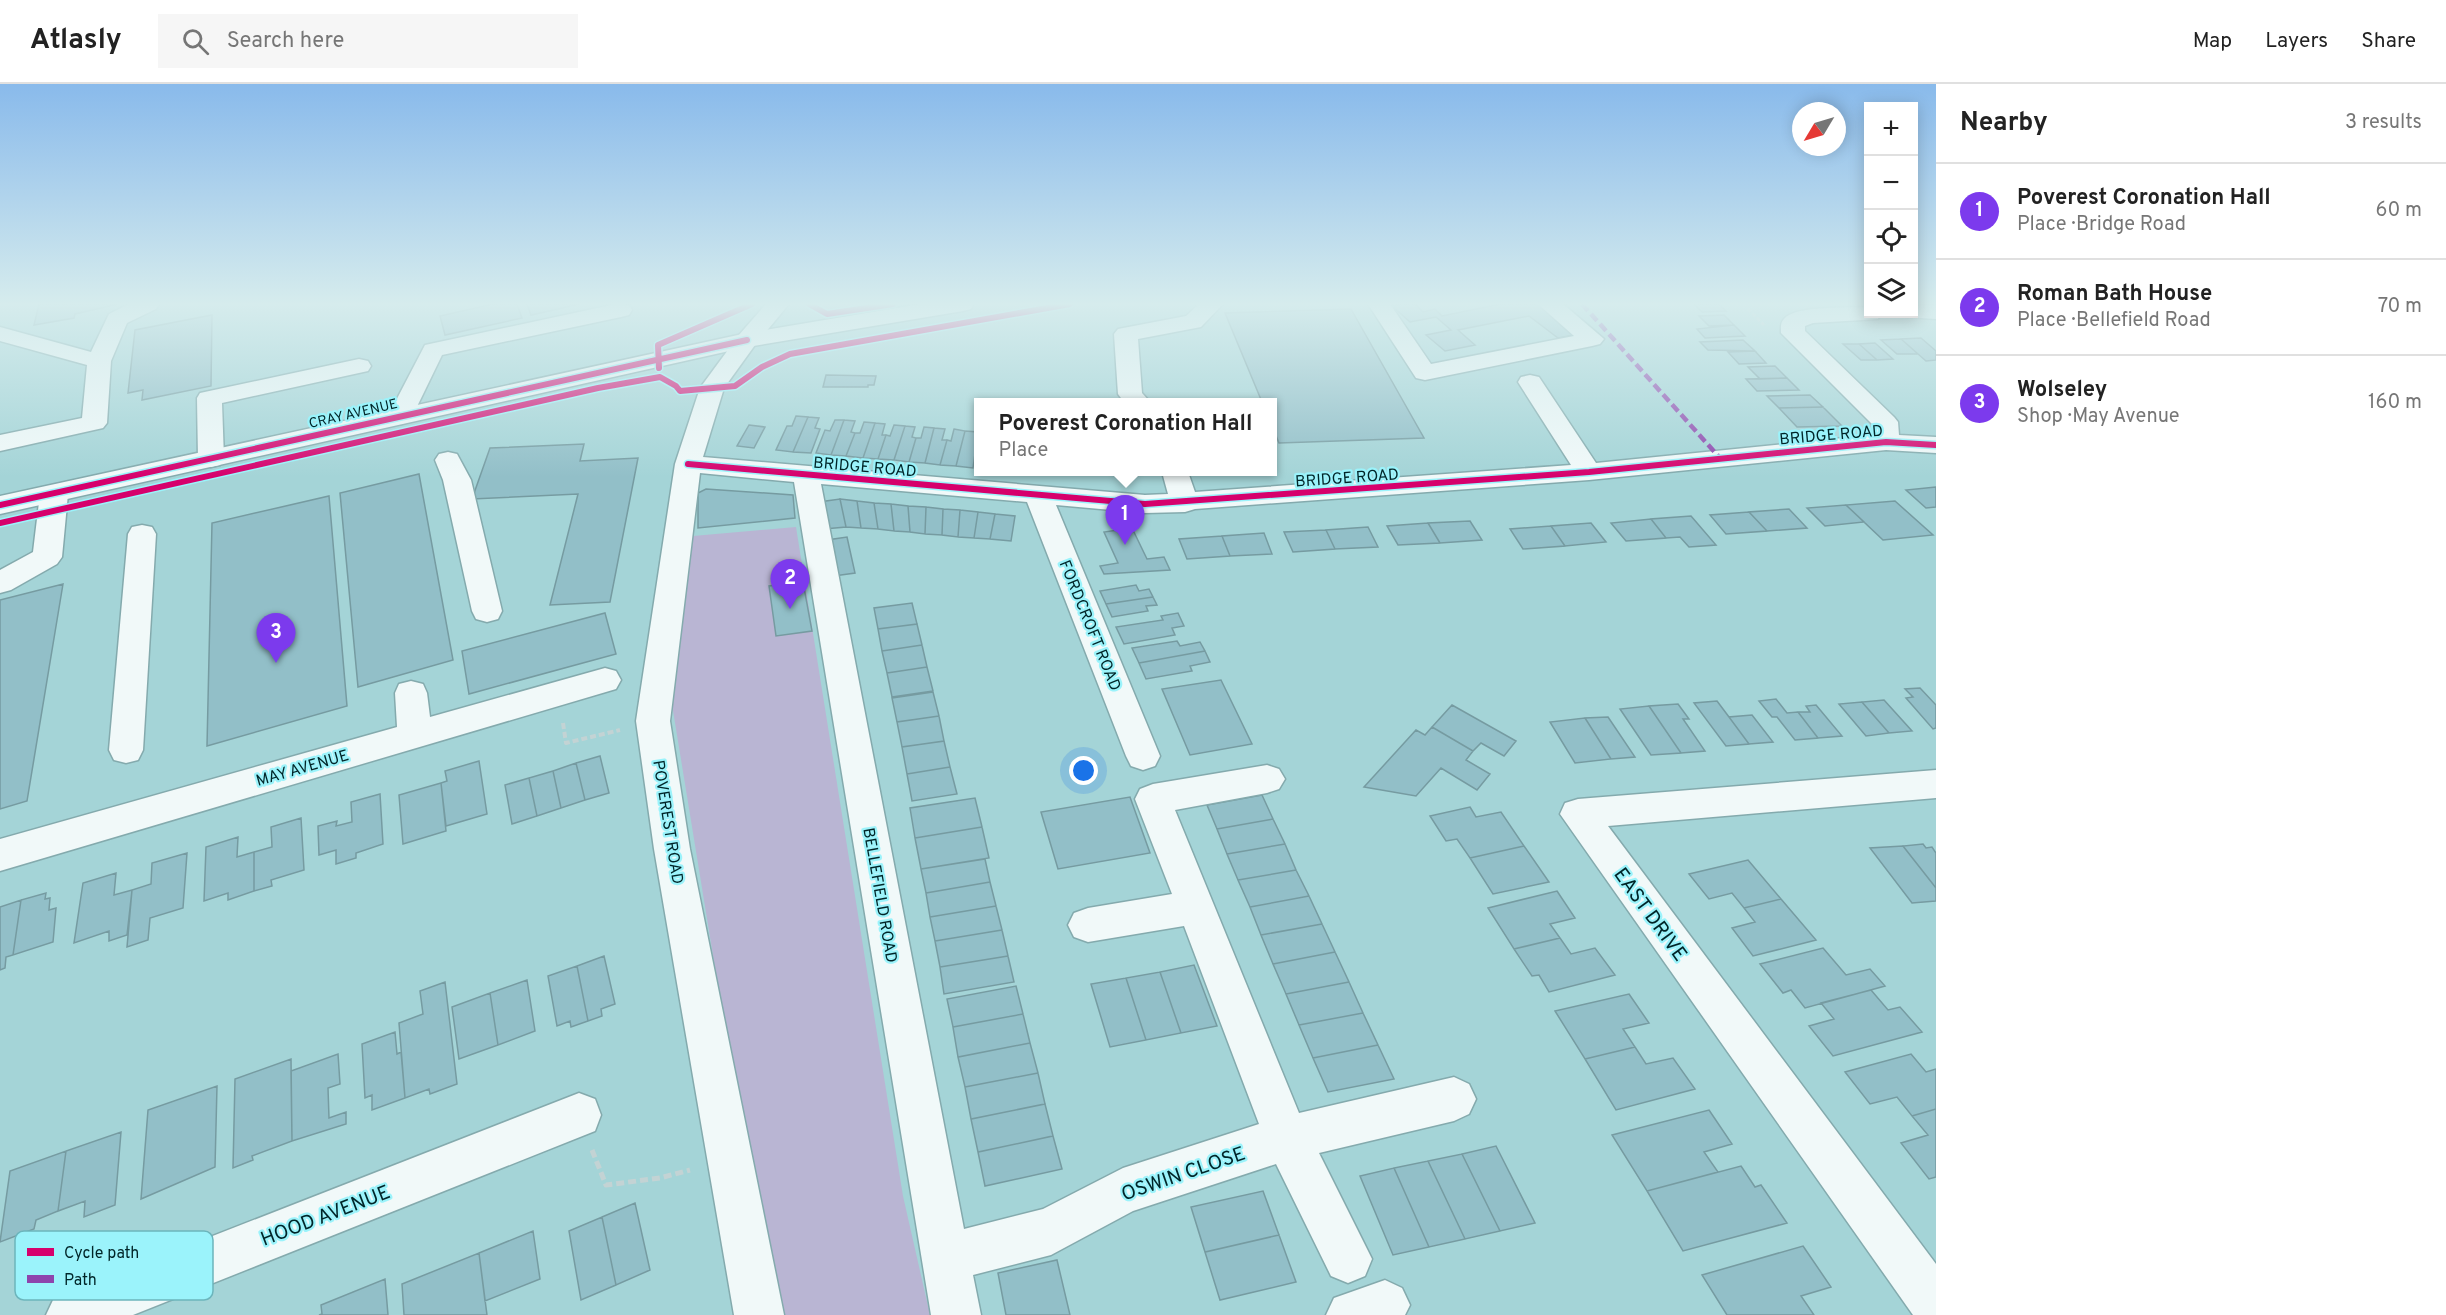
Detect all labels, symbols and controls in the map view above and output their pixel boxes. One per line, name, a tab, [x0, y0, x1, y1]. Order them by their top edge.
search box	[158, 14, 578, 68]
text: Atlasly	[30, 23, 122, 59]
icon: search	[179, 25, 212, 58]
text: Search here	[227, 28, 344, 55]
text: Map	[2193, 28, 2232, 55]
text: Layers	[2265, 28, 2328, 55]
text: Share	[2361, 28, 2416, 55]
north arrow	[1792, 102, 1846, 156]
map controls	[1864, 102, 1918, 318]
button: +	[1864, 102, 1918, 156]
text: Nearby	[1960, 107, 2048, 140]
text: 3 results	[2345, 110, 2422, 136]
button: −	[1864, 156, 1918, 210]
text: Poverest Coronation Hall	[2017, 185, 2271, 212]
text: 1	[1976, 198, 1984, 224]
text: 60 m	[2376, 198, 2422, 224]
button: locate	[1864, 210, 1918, 264]
text: Place · Bridge Road	[2017, 212, 2186, 238]
button: layers	[1864, 264, 1918, 318]
text: Roman Bath House	[2017, 281, 2212, 308]
text: 2	[1973, 294, 1986, 320]
text: 70 m	[2378, 294, 2422, 320]
text: Place · Bellefield Road	[2017, 308, 2211, 334]
text: Wolseley	[2017, 377, 2107, 404]
text: 3	[1974, 390, 1986, 416]
text: 160 m	[2368, 390, 2422, 416]
street label: CRAY AVENUE	[307, 396, 399, 433]
popup	[974, 398, 1277, 476]
text: Shop · May Avenue	[2017, 404, 2180, 430]
text: Poverest Coronation Hall	[999, 411, 1252, 438]
street label: BRIDGE ROAD	[1779, 422, 1884, 450]
text: Place	[999, 438, 1048, 464]
street label: BRIDGE ROAD	[812, 454, 917, 482]
street label: BRIDGE ROAD	[1295, 465, 1400, 493]
pin: 1	[1106, 496, 1144, 545]
street label: FORDCROFT ROAD	[1054, 557, 1125, 694]
pin: 2	[770, 560, 810, 609]
pin: 3	[256, 614, 296, 663]
street label: MAY AVENUE	[254, 746, 351, 792]
your location	[1069, 756, 1098, 785]
street label: POVEREST ROAD	[647, 759, 687, 886]
street label: BELLEFIELD ROAD	[857, 826, 901, 964]
street label: EAST DRIVE	[1607, 863, 1692, 967]
street label: OSWIN CLOSE	[1118, 1141, 1249, 1208]
street label: HOOD AVENUE	[257, 1180, 394, 1254]
legend	[15, 1231, 213, 1300]
text: Cycle path	[64, 1244, 139, 1264]
text: Path	[64, 1271, 97, 1291]

